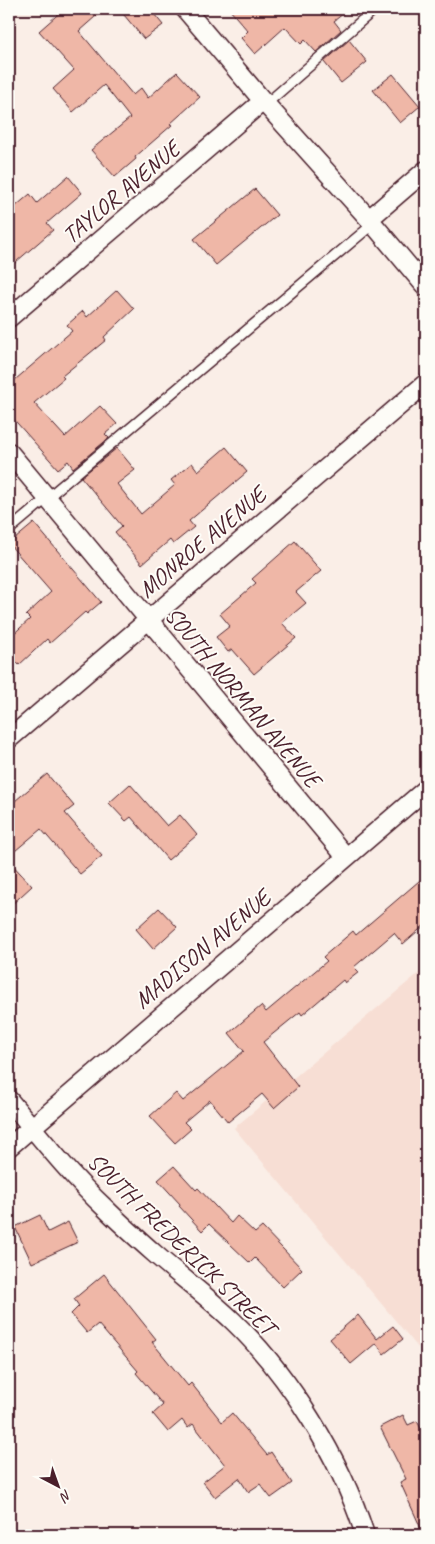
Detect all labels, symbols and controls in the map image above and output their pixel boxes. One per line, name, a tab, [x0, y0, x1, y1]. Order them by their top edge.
street label: TAYLOR AVENUE	[56, 132, 188, 250]
street label: MONROE AVENUE	[132, 478, 275, 604]
street label: SOUTH NORMAN AVENUE	[159, 600, 329, 796]
street label: MADISON AVENUE	[127, 881, 279, 1015]
street label: SOUTH FREDERICK STREET	[81, 1146, 286, 1345]
north arrow	[32, 1462, 82, 1512]
text: N	[56, 1486, 75, 1506]

